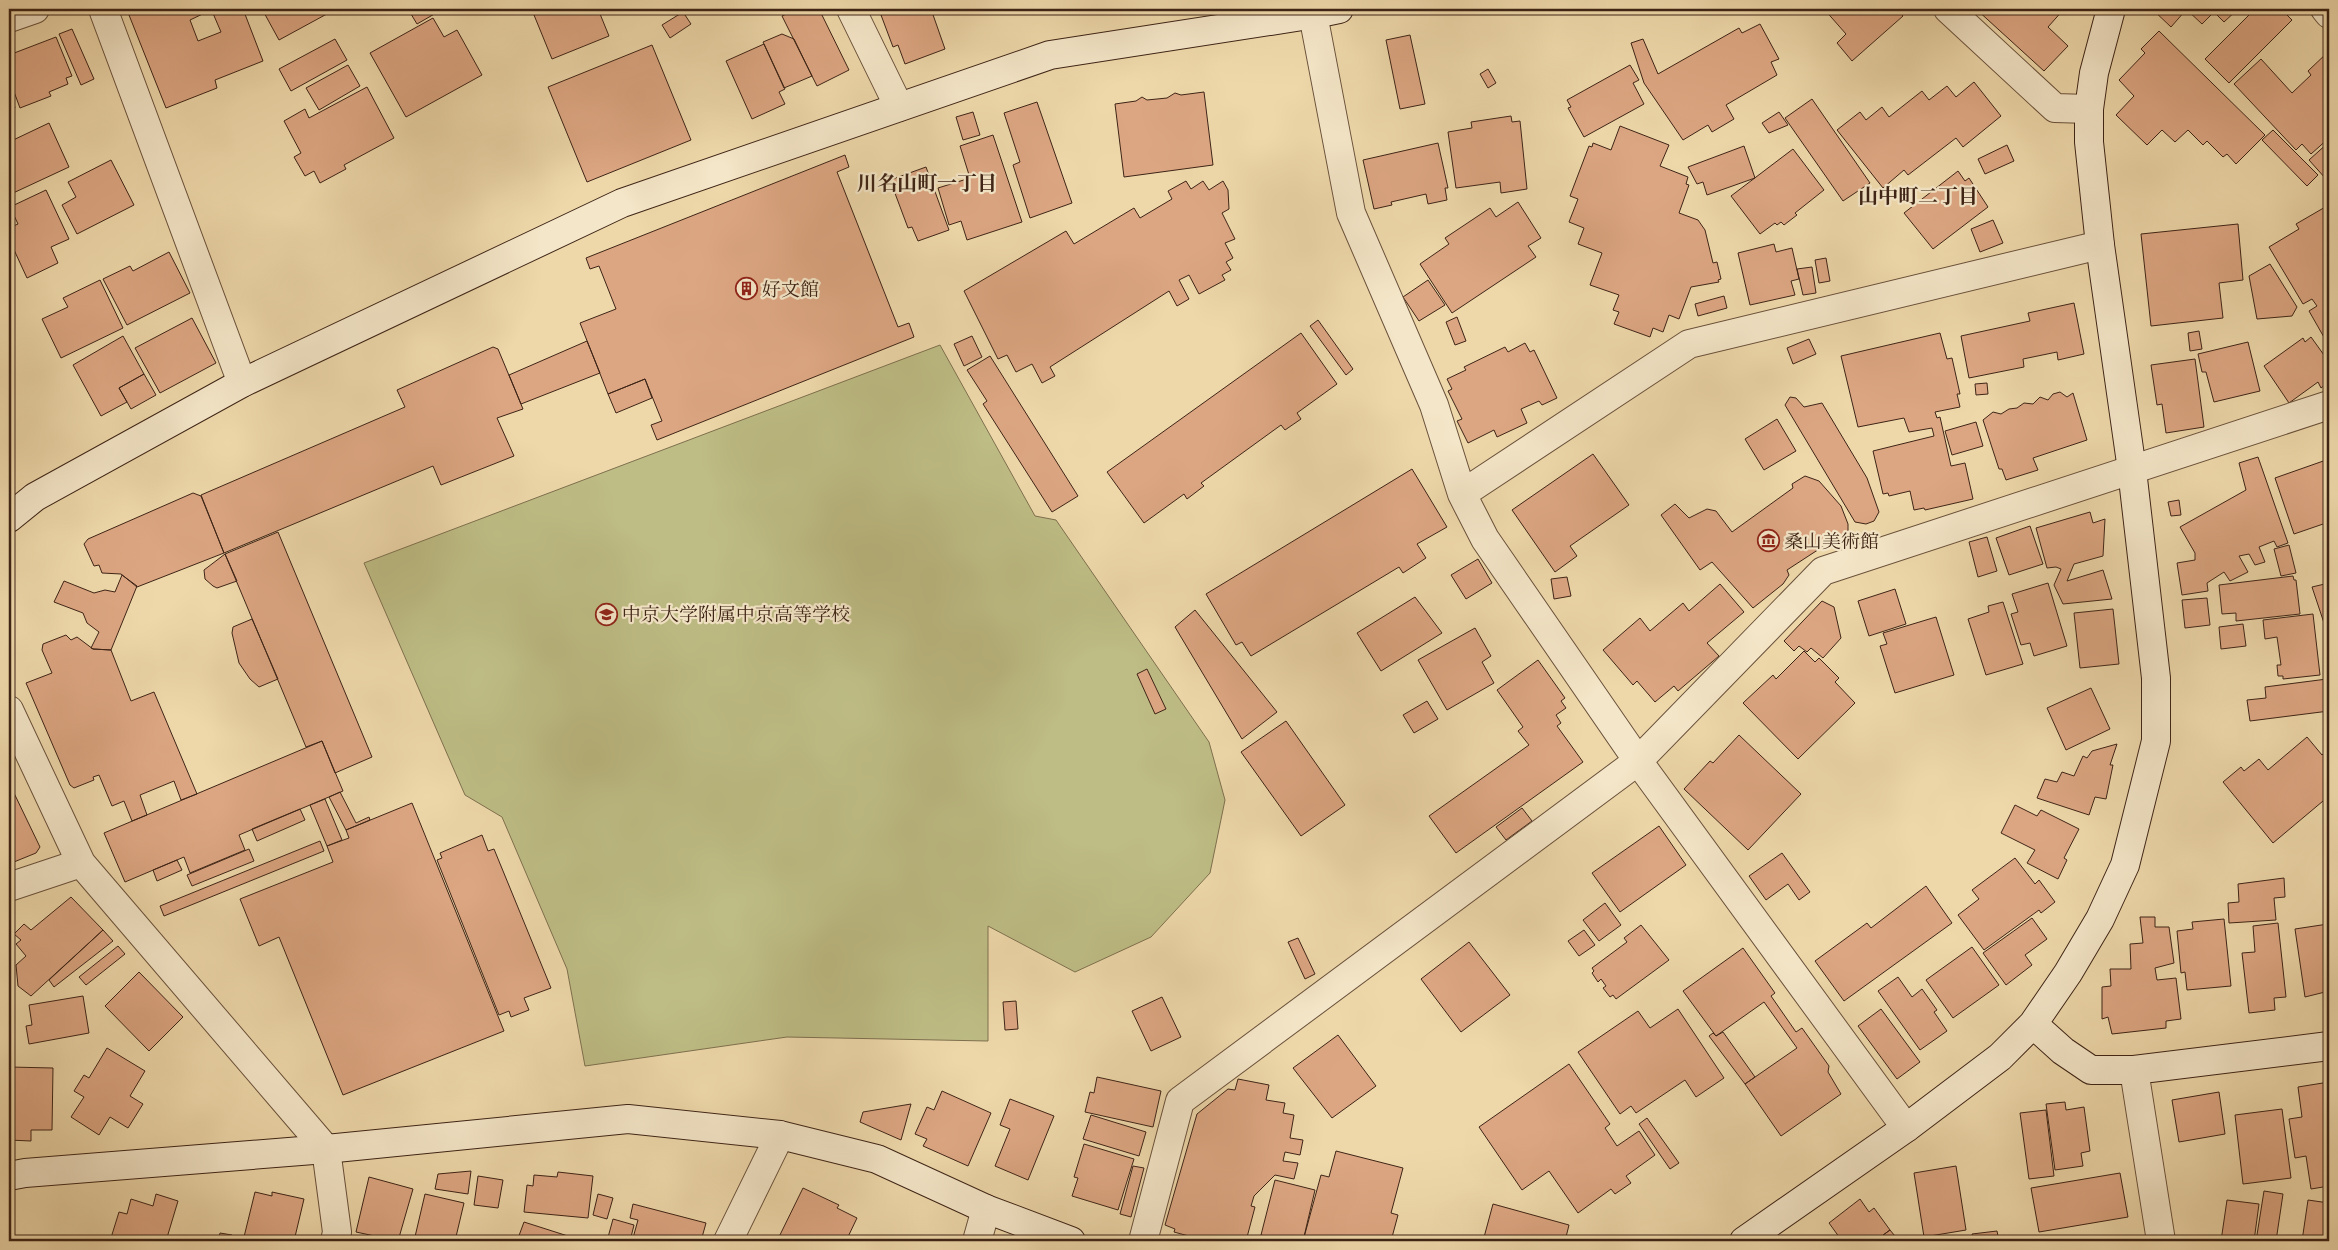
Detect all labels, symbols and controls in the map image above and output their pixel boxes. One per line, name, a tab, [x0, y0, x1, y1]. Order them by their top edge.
district label: 川名山町一丁目	[857, 171, 997, 195]
district label: 山中町二丁目	[1858, 184, 1978, 208]
building icon: 好文館	[734, 277, 758, 301]
place label: 好文館	[762, 278, 819, 301]
museum icon: 桑山美術館	[1756, 529, 1780, 553]
place label: 桑山美術館	[1784, 530, 1879, 553]
school or university icon: 中京大学附属中京高等学校	[594, 602, 618, 626]
place label: 中京大学附属中京高等学校	[622, 603, 850, 626]

